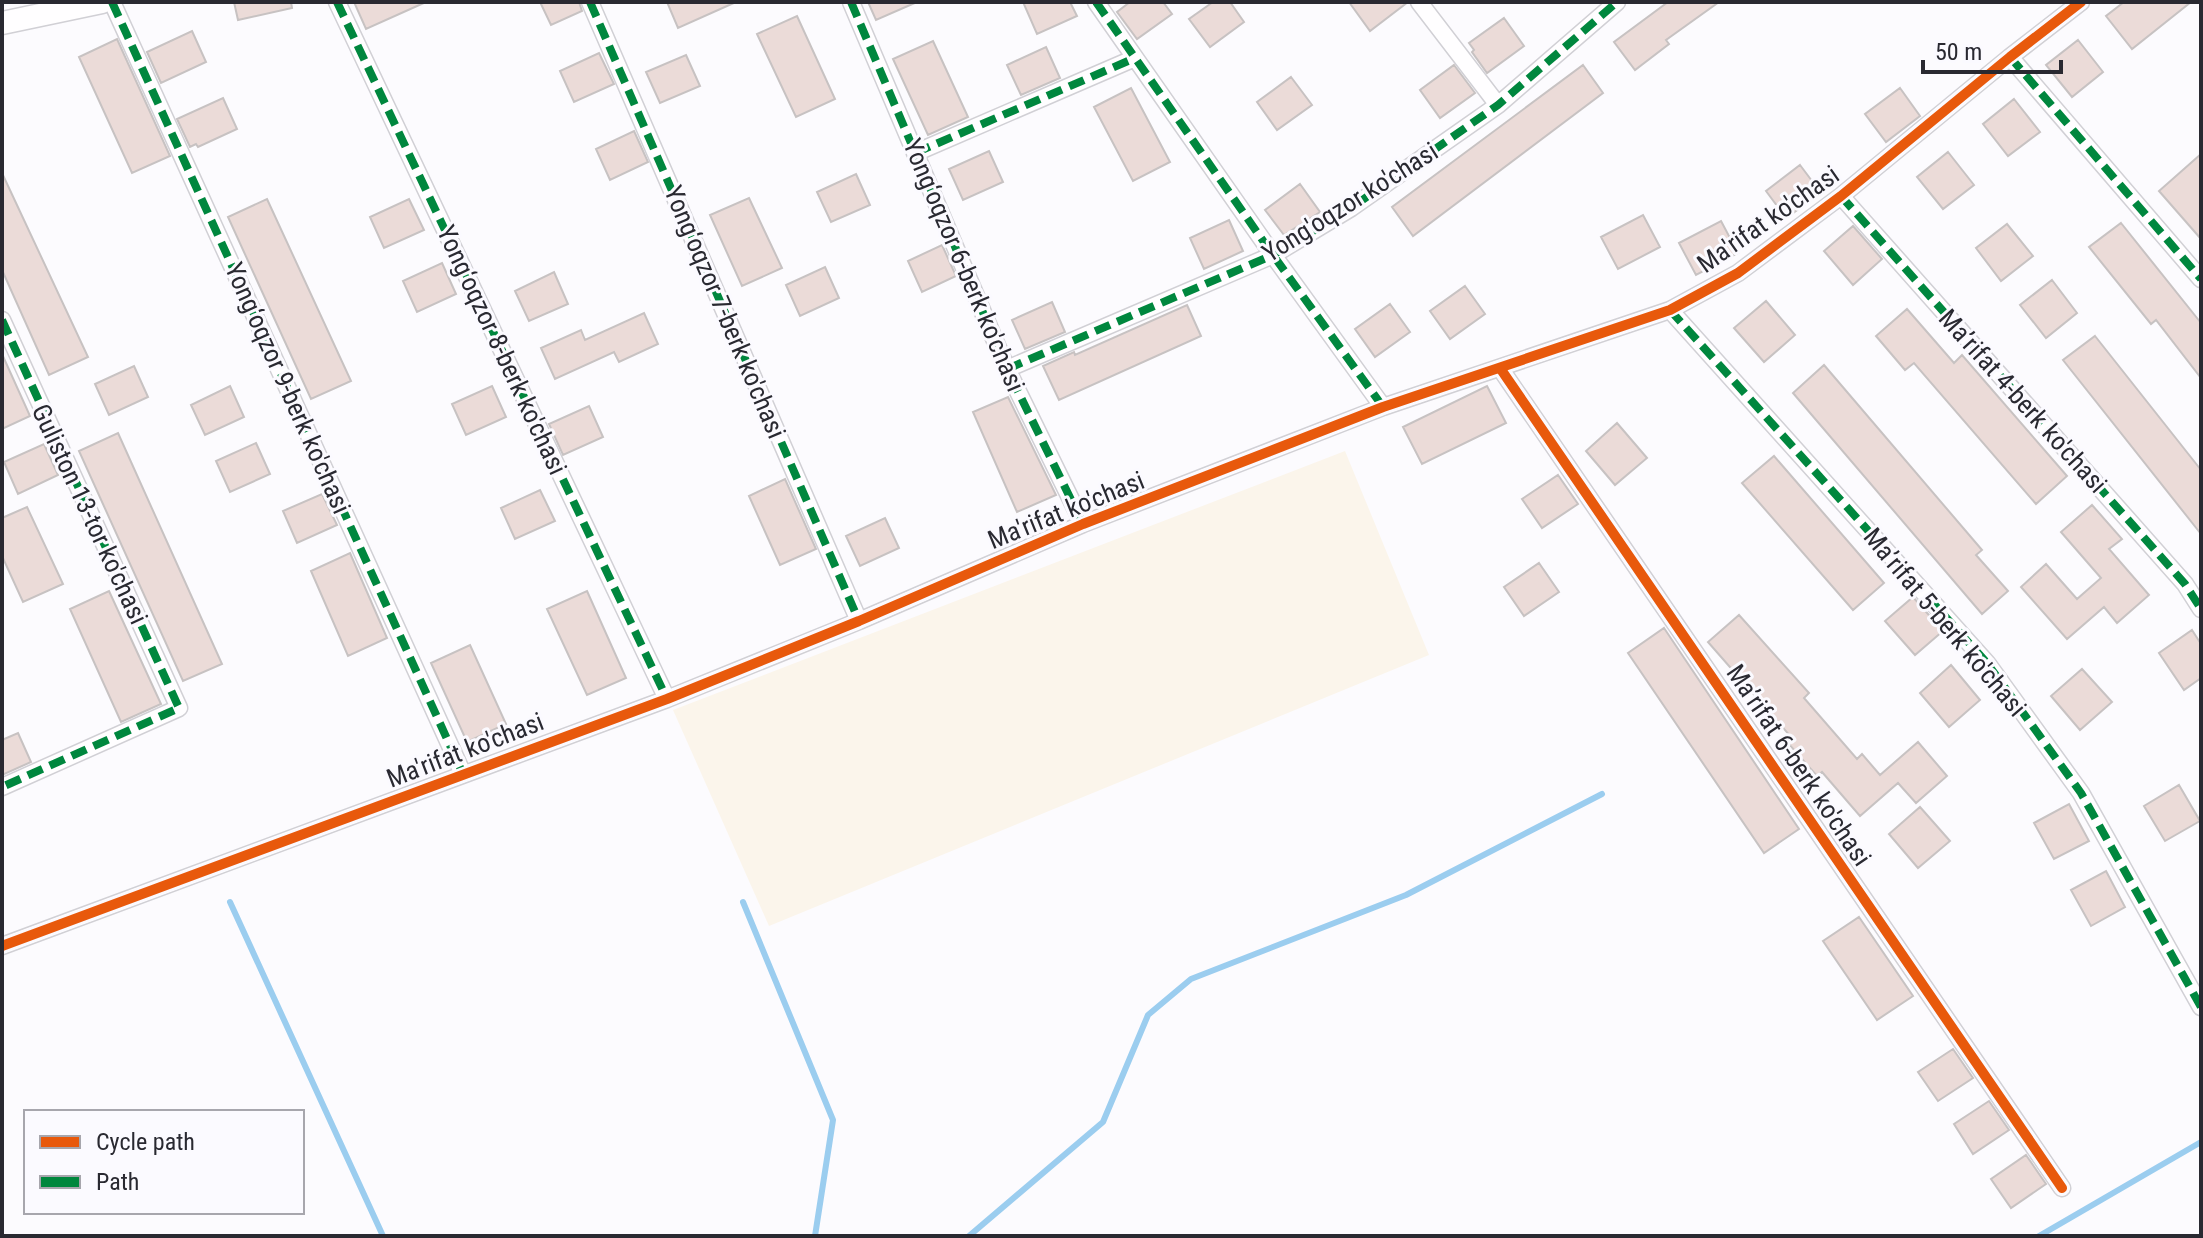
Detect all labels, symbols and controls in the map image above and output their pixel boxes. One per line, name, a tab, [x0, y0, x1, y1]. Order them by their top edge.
scale bar	[1923, 24, 2061, 74]
text: 50 m	[1935, 38, 1982, 66]
street label: Yong‘oqzor 6-berk ko'chasi	[897, 134, 1031, 396]
street label: Yong'oqzor ko'chasi	[1257, 136, 1443, 268]
street label: Ma'rifat ko'chasi	[1692, 159, 1844, 279]
street label: Yong‘oqzor 7-berk ko'chasi	[658, 181, 792, 443]
street label: Yong‘oqzor 8-berk ko'chasi	[431, 221, 573, 479]
street label: Yong‘oqzor 9-berk ko'chasi	[219, 258, 357, 518]
street label: Ma’rifat 4-berk ko'chasi	[1933, 303, 2113, 499]
street label: Guliston 13-tor ko'chasi	[26, 399, 154, 629]
street label: Ma'rifat ko'chasi	[984, 465, 1148, 555]
street label: Ma’rifat 5-berk ko'chasi	[1858, 522, 2032, 722]
street label: Ma’rifat 6-berk ko'chasi	[1721, 659, 1877, 871]
street label: Ma'rifat ko'chasi	[382, 706, 548, 794]
legend	[24, 1110, 304, 1214]
text: Cycle path	[96, 1128, 195, 1156]
text: Path	[96, 1168, 139, 1196]

